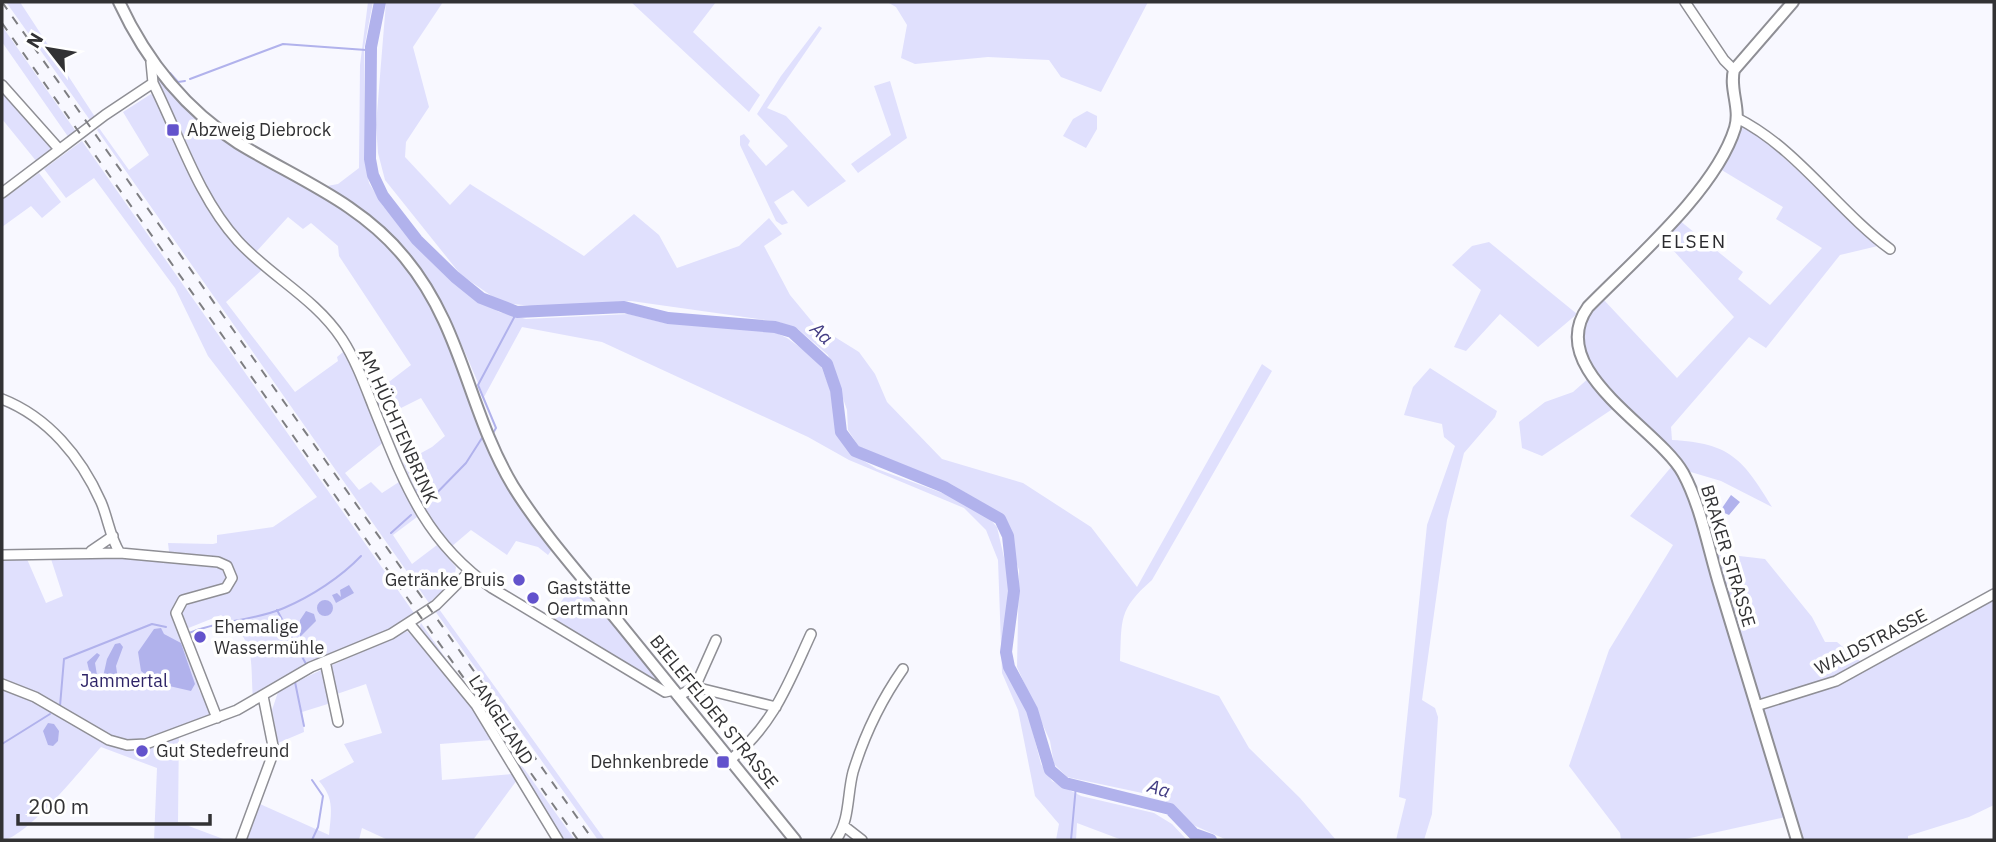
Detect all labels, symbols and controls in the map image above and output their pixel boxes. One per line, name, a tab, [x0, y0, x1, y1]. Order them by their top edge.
north arrow	[14, 14, 84, 84]
text: N	[21, 28, 48, 52]
place label: Abzweig Diebrock	[187, 118, 332, 141]
marker: Abzweig Diebrock	[165, 122, 181, 138]
district label: ELSEN	[1661, 229, 1727, 253]
water label: Aa	[805, 316, 838, 349]
street label: AM HÜCHTENBRINK	[354, 345, 443, 507]
street label: BRAKER STRASSE	[1696, 482, 1761, 630]
place label: Getränke Bruis	[385, 568, 505, 591]
marker: Getränke Bruis	[511, 572, 527, 588]
place label: Gaststätte Oertmann	[547, 576, 631, 620]
marker: Gaststätte Oertmann	[525, 590, 541, 606]
street label: WALDSTRASSE	[1811, 603, 1931, 680]
place label: Ehemalige Wassermühle	[214, 615, 324, 659]
marker: Ehemalige Wassermühle	[192, 629, 208, 645]
street label: BIELEFELDER STRASSE	[645, 630, 784, 793]
park label: Jammertal	[80, 669, 168, 692]
street label: LANGELAND	[464, 671, 539, 769]
place label: Gut Stedefreund	[156, 739, 289, 762]
marker: Gut Stedefreund	[134, 743, 150, 759]
place label: Dehnkenbrede	[590, 750, 709, 773]
marker: Dehnkenbrede	[715, 754, 731, 770]
water label: Aa	[1144, 773, 1173, 803]
scale bar	[18, 782, 210, 826]
text: 200 m	[28, 792, 89, 820]

